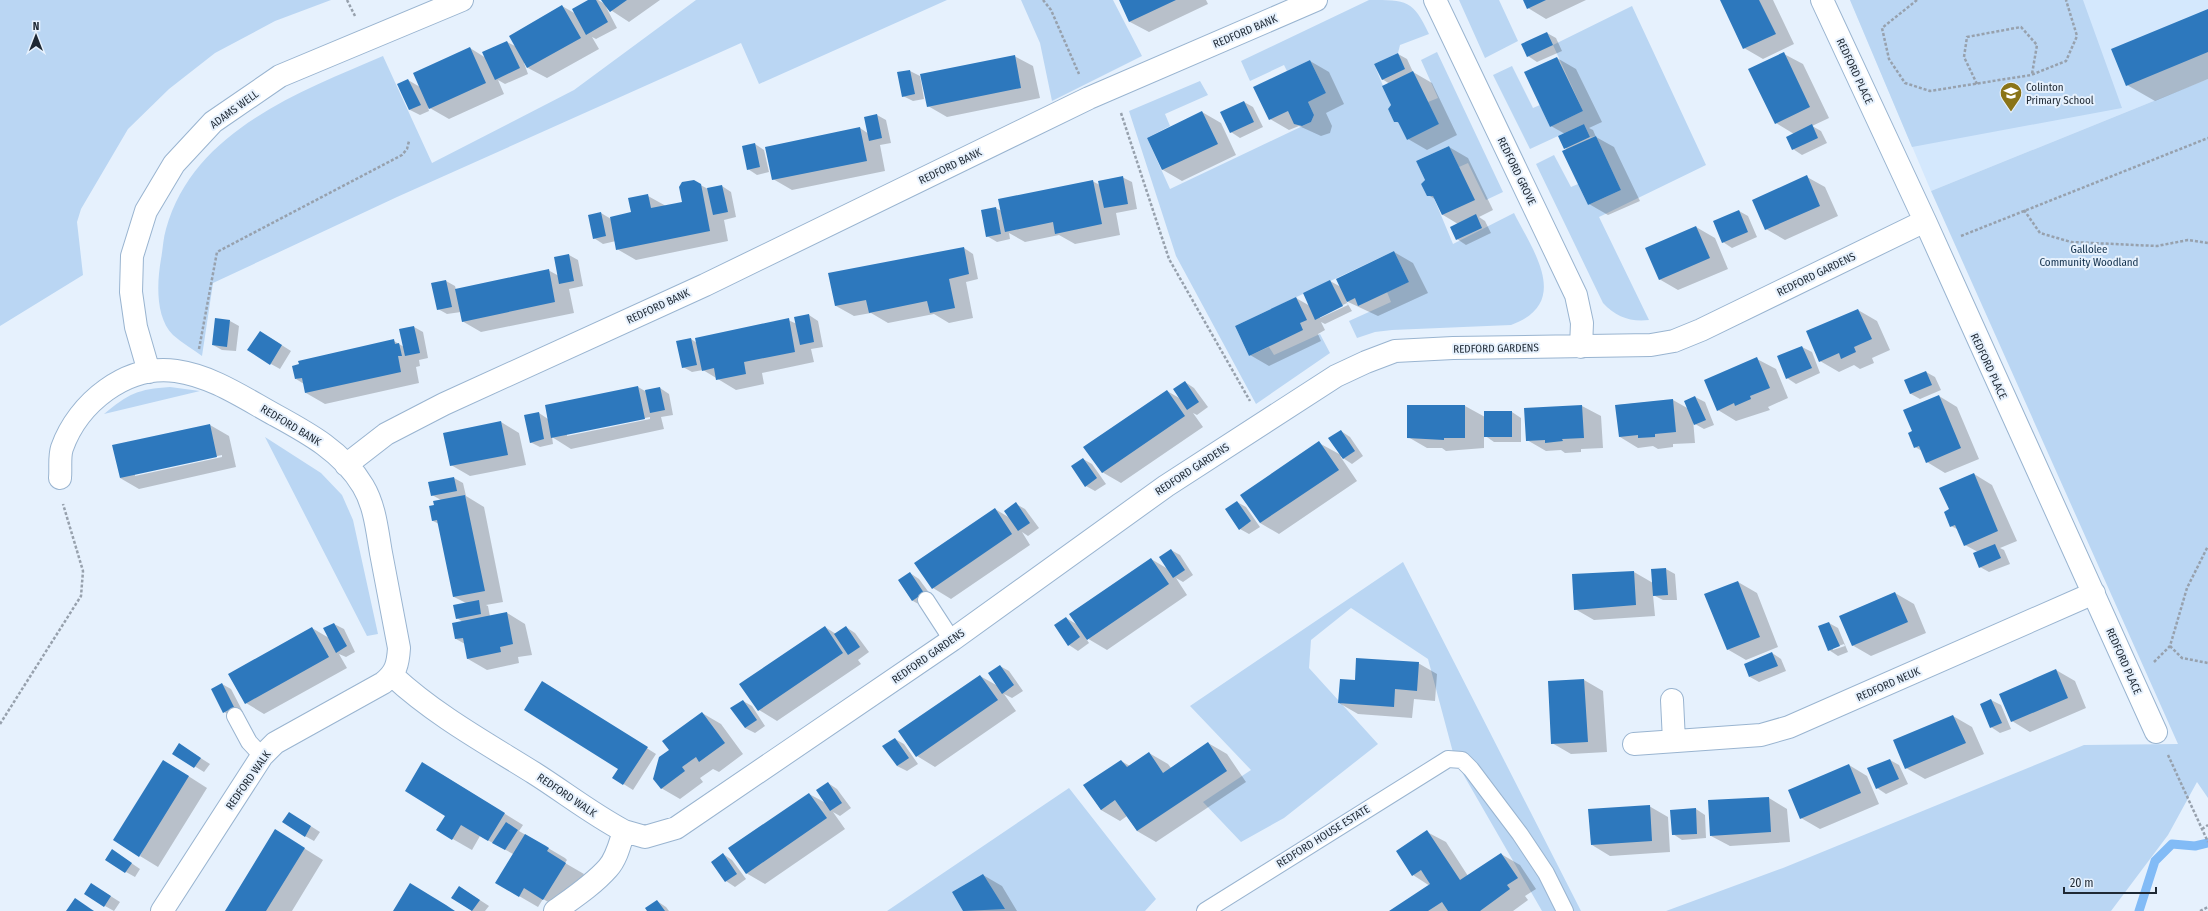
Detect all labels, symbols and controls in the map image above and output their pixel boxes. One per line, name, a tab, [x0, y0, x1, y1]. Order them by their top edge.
street label: REDFORD BANK	[1211, 12, 1279, 51]
north arrow	[16, 16, 56, 56]
text: N	[33, 20, 39, 33]
street label: REDFORD PLACE	[1834, 36, 1875, 106]
school or university icon: Colinton Primary School	[1998, 80, 2024, 113]
place label: Colinton Primary School	[2026, 81, 2094, 107]
street label: ADAMS WELL	[208, 87, 261, 131]
street label: REDFORD GROVE	[1495, 135, 1539, 207]
street label: REDFORD BANK	[917, 146, 984, 187]
park label: Gallolee Community Woodland	[2040, 243, 2138, 269]
street label: REDFORD GARDENS	[1775, 250, 1858, 299]
street label: REDFORD BANK	[625, 286, 692, 327]
street label: REDFORD PLACE	[1968, 331, 2009, 401]
street label: REDFORD GARDENS	[1453, 341, 1540, 356]
street label: REDFORD BANK	[258, 402, 324, 449]
street label: REDFORD GARDENS	[1153, 440, 1232, 498]
street label: REDFORD GARDENS	[889, 626, 968, 686]
street label: REDFORD PLACE	[2103, 626, 2144, 696]
street label: REDFORD NEUK	[1854, 665, 1922, 704]
street label: REDFORD WALK	[223, 748, 274, 812]
street label: REDFORD WALK	[535, 771, 599, 820]
street label: REDFORD HOUSE ESTATE	[1274, 802, 1372, 870]
scale bar	[2064, 869, 2156, 895]
text: 20 m	[2070, 876, 2094, 890]

